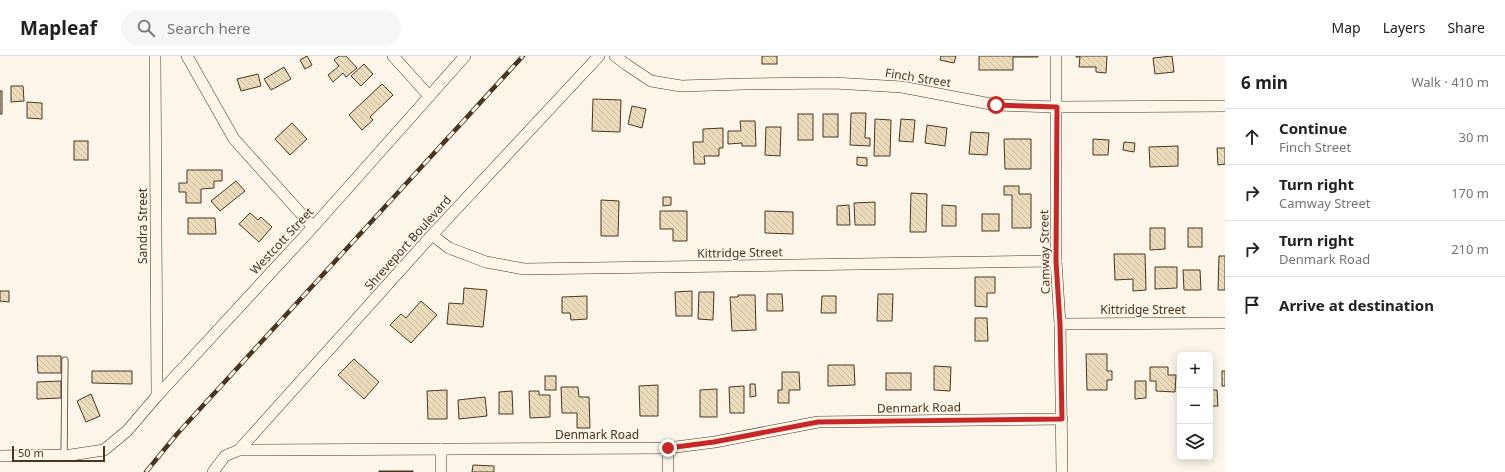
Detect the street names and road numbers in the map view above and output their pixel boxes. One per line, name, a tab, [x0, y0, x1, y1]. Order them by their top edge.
street label: Finch Street	[884, 64, 953, 91]
street label: Sandra Street	[134, 187, 151, 264]
street label: Shreveport Boulevard	[360, 192, 455, 294]
street label: Westcott Street	[246, 203, 318, 278]
street label: Camway Street	[1035, 209, 1054, 294]
street label: Kittridge Street	[697, 243, 783, 262]
street label: Kittridge Street	[1100, 301, 1186, 318]
street label: Denmark Road	[877, 398, 961, 417]
street label: Denmark Road	[555, 426, 639, 443]

